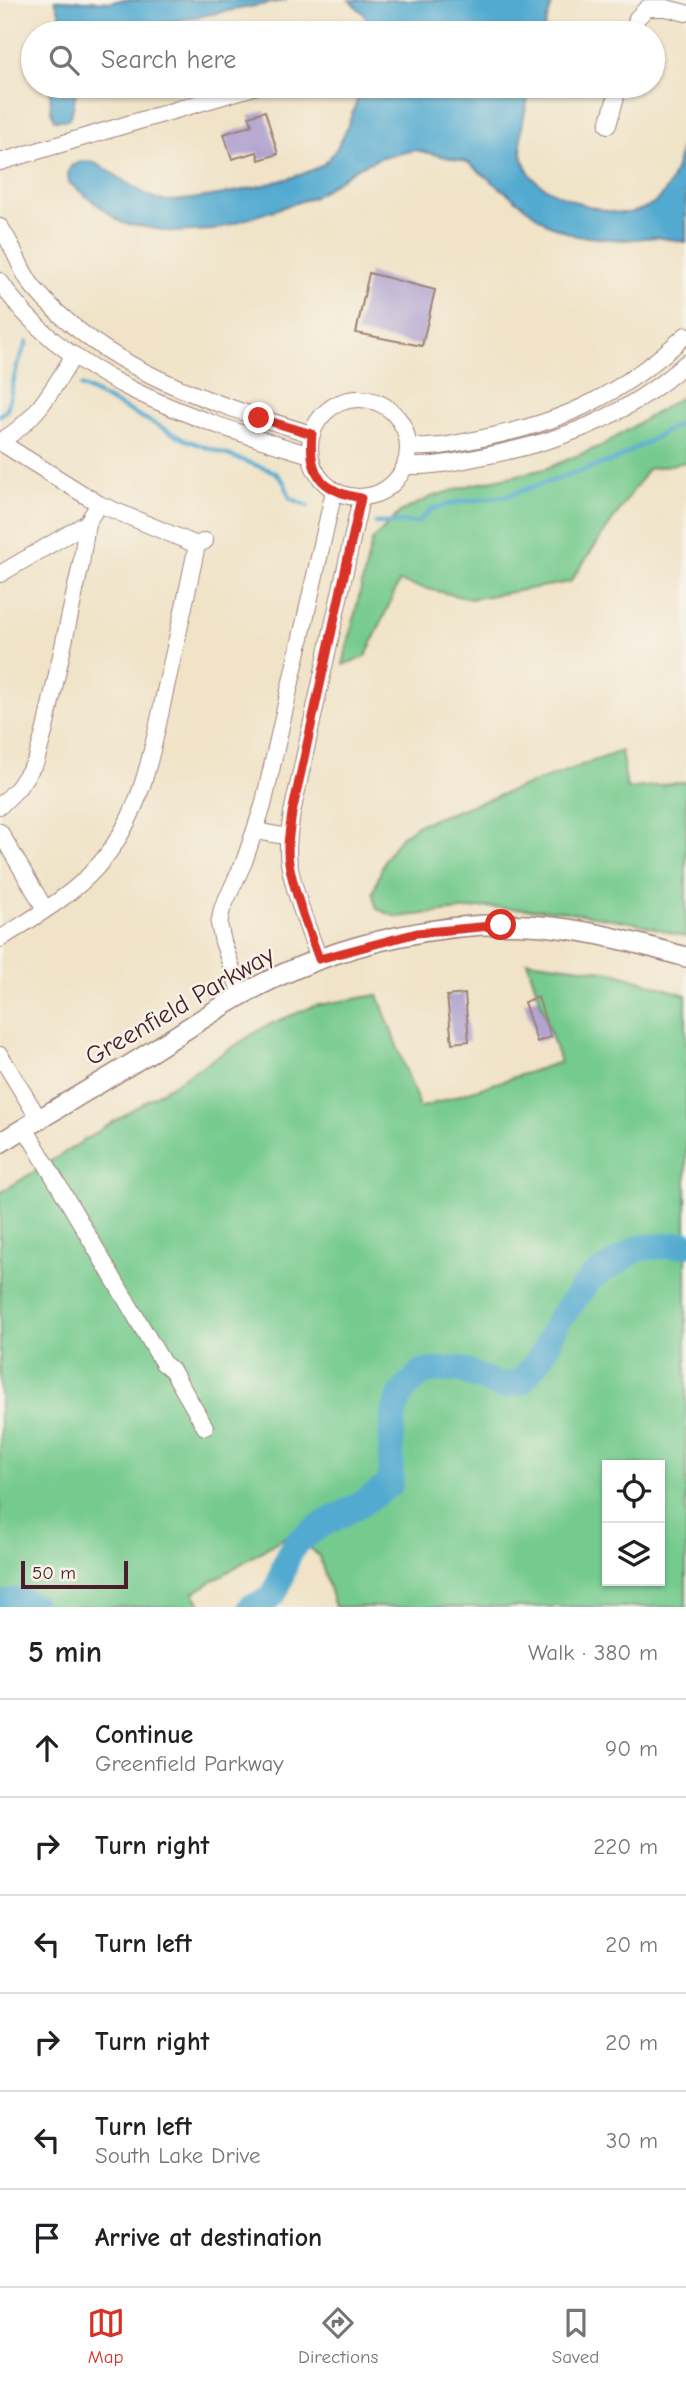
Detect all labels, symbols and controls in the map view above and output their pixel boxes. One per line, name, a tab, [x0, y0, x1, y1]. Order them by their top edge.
search box	[21, 21, 665, 98]
icon: search	[45, 41, 83, 79]
text: Search here	[101, 45, 236, 75]
route end	[243, 402, 274, 433]
route start	[485, 909, 516, 940]
street label: Greenfield Parkway	[80, 940, 280, 1072]
map controls	[602, 1460, 665, 1586]
button: locate	[602, 1460, 665, 1523]
button: layers	[602, 1523, 665, 1586]
scale bar	[21, 1558, 128, 1590]
text: 50 m	[32, 1562, 76, 1584]
text: 5 min	[28, 1635, 102, 1670]
text: Walk · 380 m	[528, 1639, 658, 1666]
text: Continue	[95, 1720, 193, 1750]
icon: ahead	[28, 1729, 66, 1767]
text: 90 m	[605, 1735, 658, 1762]
text: Greenfield Parkway	[95, 1750, 284, 1777]
icon: right	[28, 1827, 66, 1865]
text: Turn right	[95, 1831, 209, 1861]
text: 220 m	[593, 1833, 658, 1860]
icon: left	[28, 1925, 66, 1963]
text: Turn left	[95, 1929, 192, 1959]
text: 20 m	[605, 1931, 658, 1958]
icon: right	[28, 2023, 66, 2061]
text: Turn right	[95, 2027, 209, 2057]
text: 20 m	[605, 2029, 658, 2056]
text: Turn left	[95, 2112, 192, 2142]
icon: left	[28, 2121, 66, 2159]
text: 30 m	[606, 2127, 658, 2154]
text: South Lake Drive	[95, 2142, 261, 2169]
icon: arrive	[28, 2219, 66, 2257]
text: Arrive at destination	[95, 2223, 322, 2253]
tab: Map	[87, 2304, 125, 2368]
tab: Directions	[298, 2304, 378, 2368]
tab: Saved	[552, 2304, 599, 2368]

